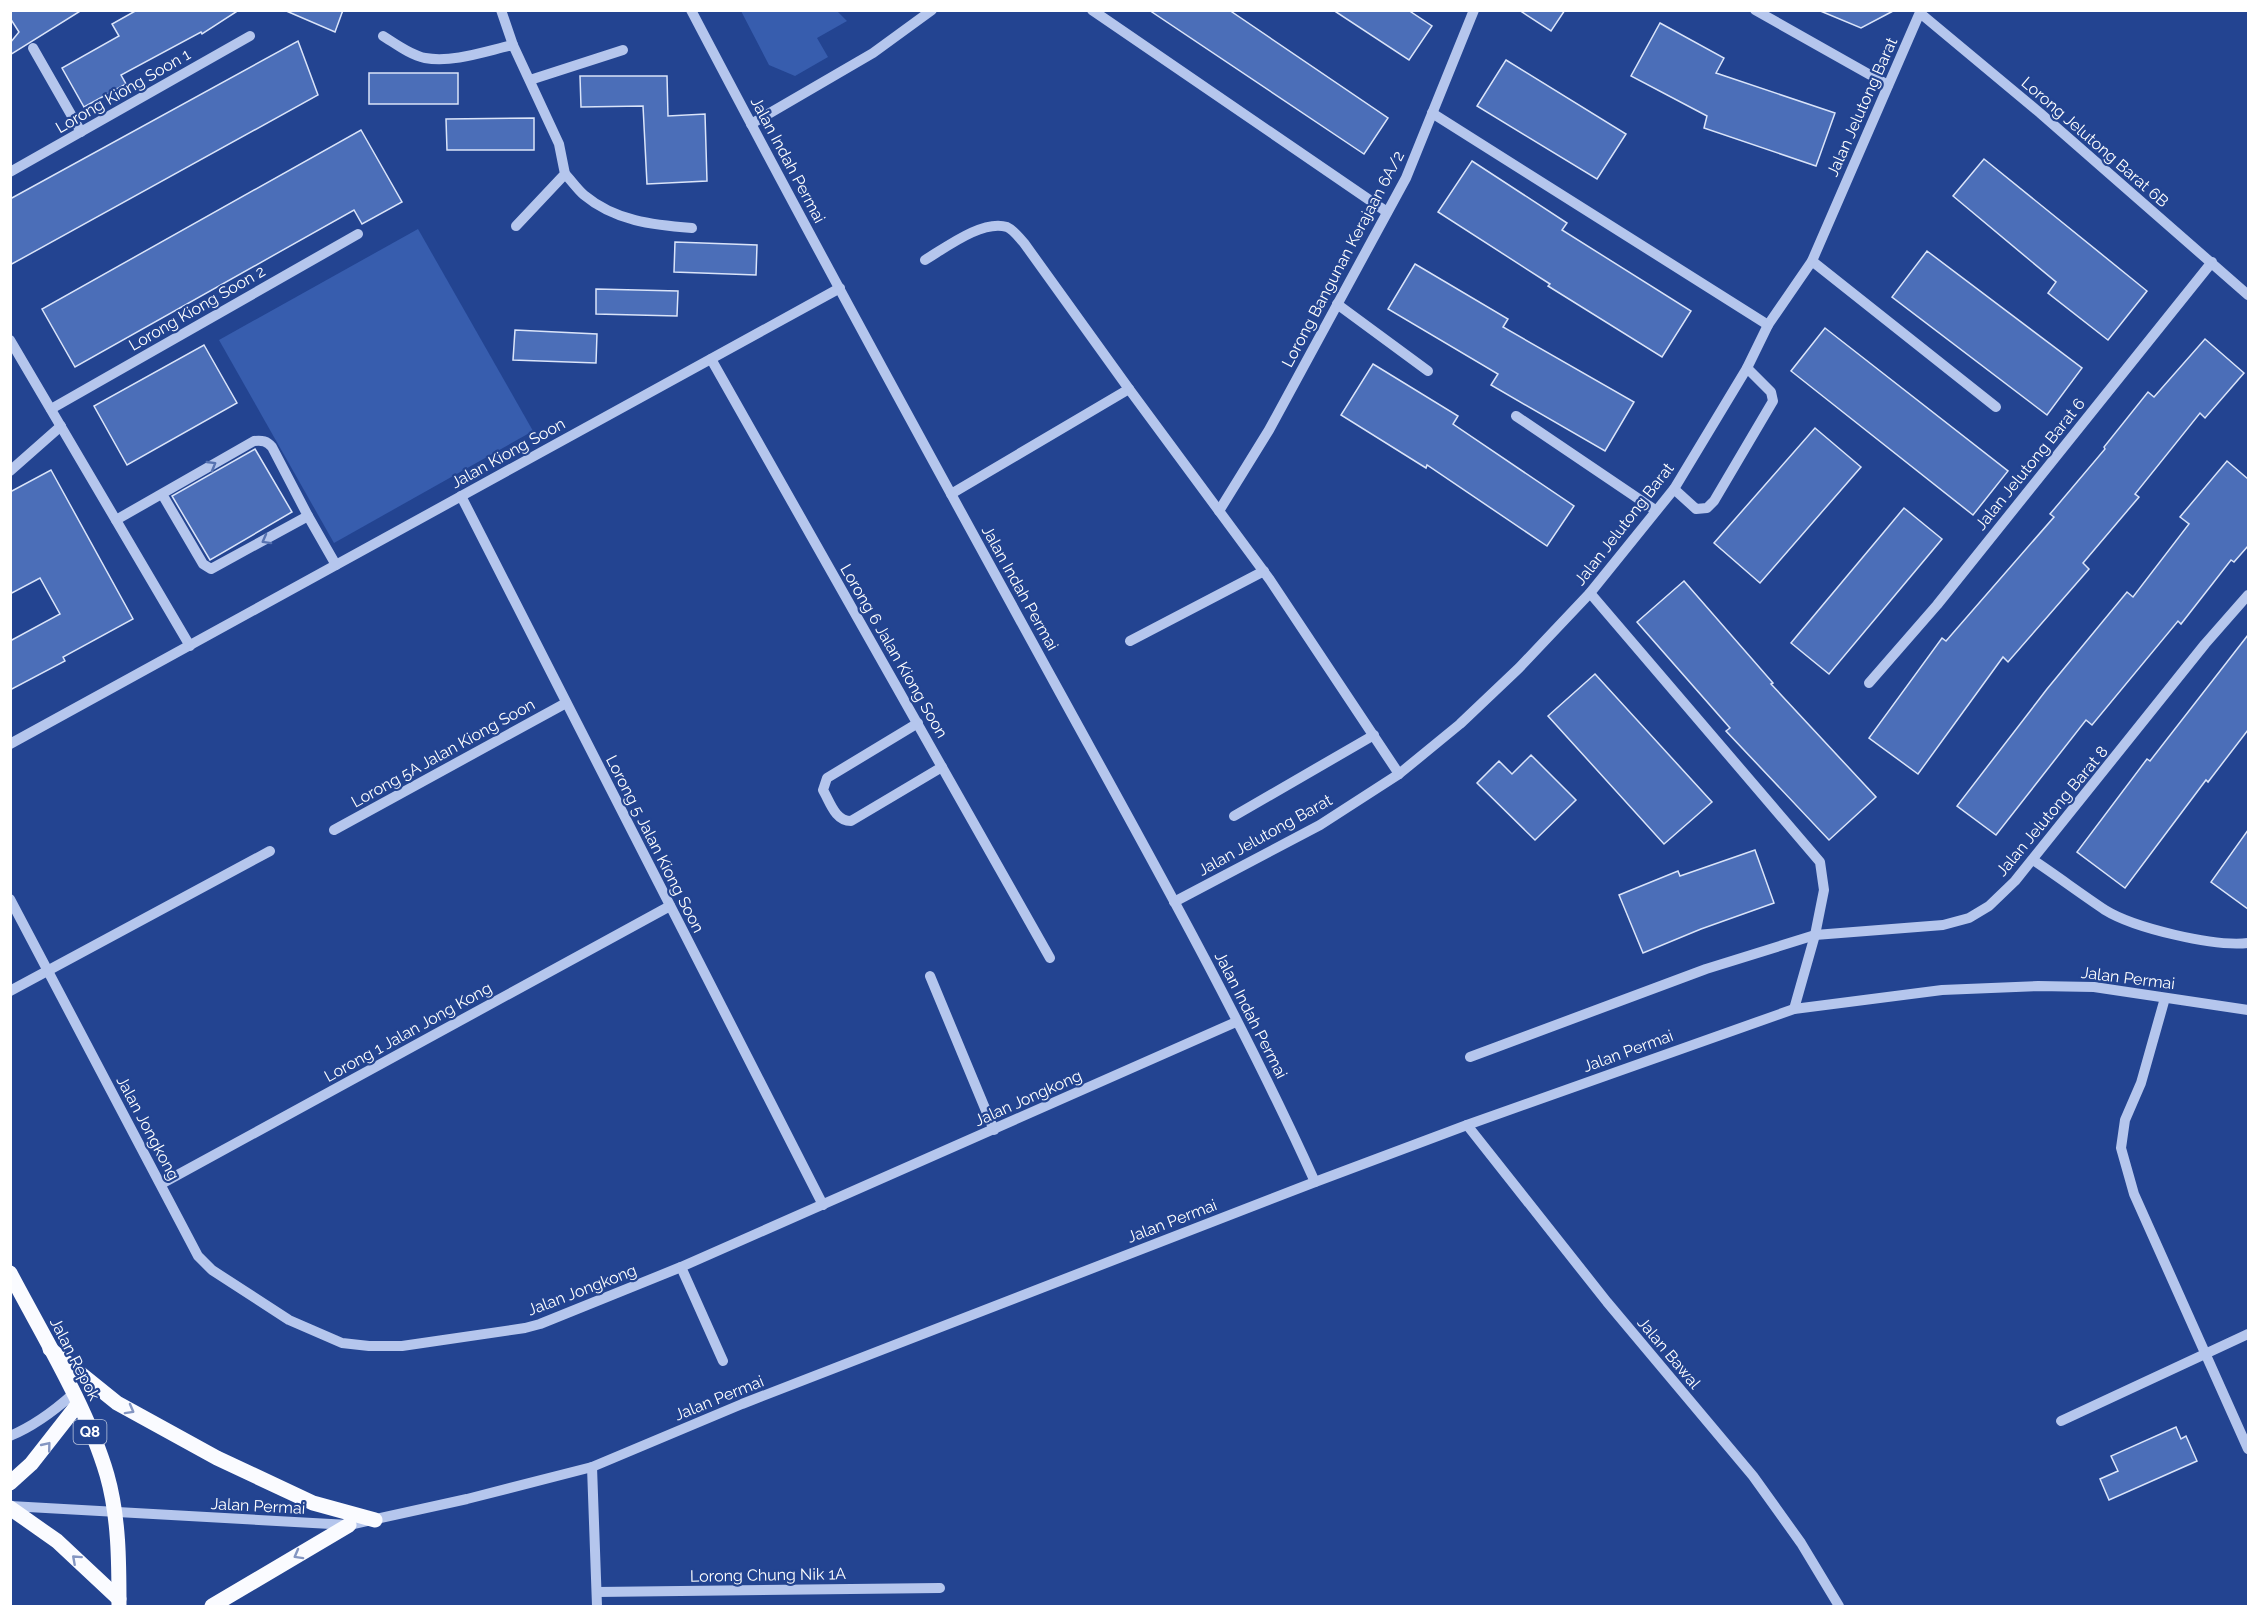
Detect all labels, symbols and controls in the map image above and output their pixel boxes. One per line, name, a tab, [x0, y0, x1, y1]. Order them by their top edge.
street label: Jalan Jelutong Barat	[1823, 34, 1901, 179]
street label: Lorong Kiong Soon 1	[52, 45, 194, 137]
street label: Lorong Jelutong Barat 6B	[2018, 73, 2172, 211]
street label: Jalan Indah Permai	[747, 94, 829, 226]
street label: Lorong Bangunan Kerajaan 6A/2	[1278, 148, 1408, 370]
street label: Lorong Kiong Soon 2	[126, 261, 268, 355]
street label: Jalan Jelutong Barat 6	[1971, 394, 2089, 534]
street label: Jalan Kiong Soon	[448, 414, 568, 492]
street label: Jalan Jelutong Barat	[1570, 458, 1678, 589]
one-way arrow	[206, 461, 216, 472]
street label: Jalan Indah Permai	[978, 522, 1062, 654]
one-way arrow	[261, 533, 272, 544]
street label: Lorong 6 Jalan Kiong Soon	[836, 561, 952, 741]
street label: Lorong 5A Jalan Kiong Soon	[348, 695, 538, 811]
street label: Jalan Jelutong Barat 8	[1992, 742, 2112, 880]
street label: Lorong 5 Jalan Kiong Soon	[602, 752, 708, 936]
street label: Jalan Jelutong Barat	[1195, 790, 1336, 880]
street label: Jalan Indah Permai	[1211, 948, 1291, 1082]
street label: Jalan Permai	[2080, 963, 2176, 993]
street label: Lorong 1 Jalan Jong Kong	[321, 978, 495, 1086]
street label: Jalan Permai	[1580, 1026, 1676, 1076]
street label: Jalan Jongkong	[971, 1066, 1085, 1130]
street label: Jalan Jongkong	[113, 1073, 183, 1183]
street label: Jalan Permai	[1124, 1195, 1220, 1247]
street label: Jalan Jongkong	[525, 1260, 639, 1320]
street label: Jalan Bawal	[1634, 1313, 1705, 1393]
street label: Jalan Repok	[46, 1314, 104, 1404]
street label: Jalan Permai	[672, 1371, 766, 1425]
one-way arrow	[124, 1403, 134, 1414]
road number: Q8	[74, 1420, 106, 1444]
one-way arrow	[39, 1441, 50, 1452]
street label: Jalan Permai	[210, 1494, 306, 1518]
one-way arrow	[294, 1548, 305, 1560]
one-way arrow	[72, 1555, 83, 1566]
street label: Lorong Chung Nik 1A	[690, 1564, 846, 1586]

